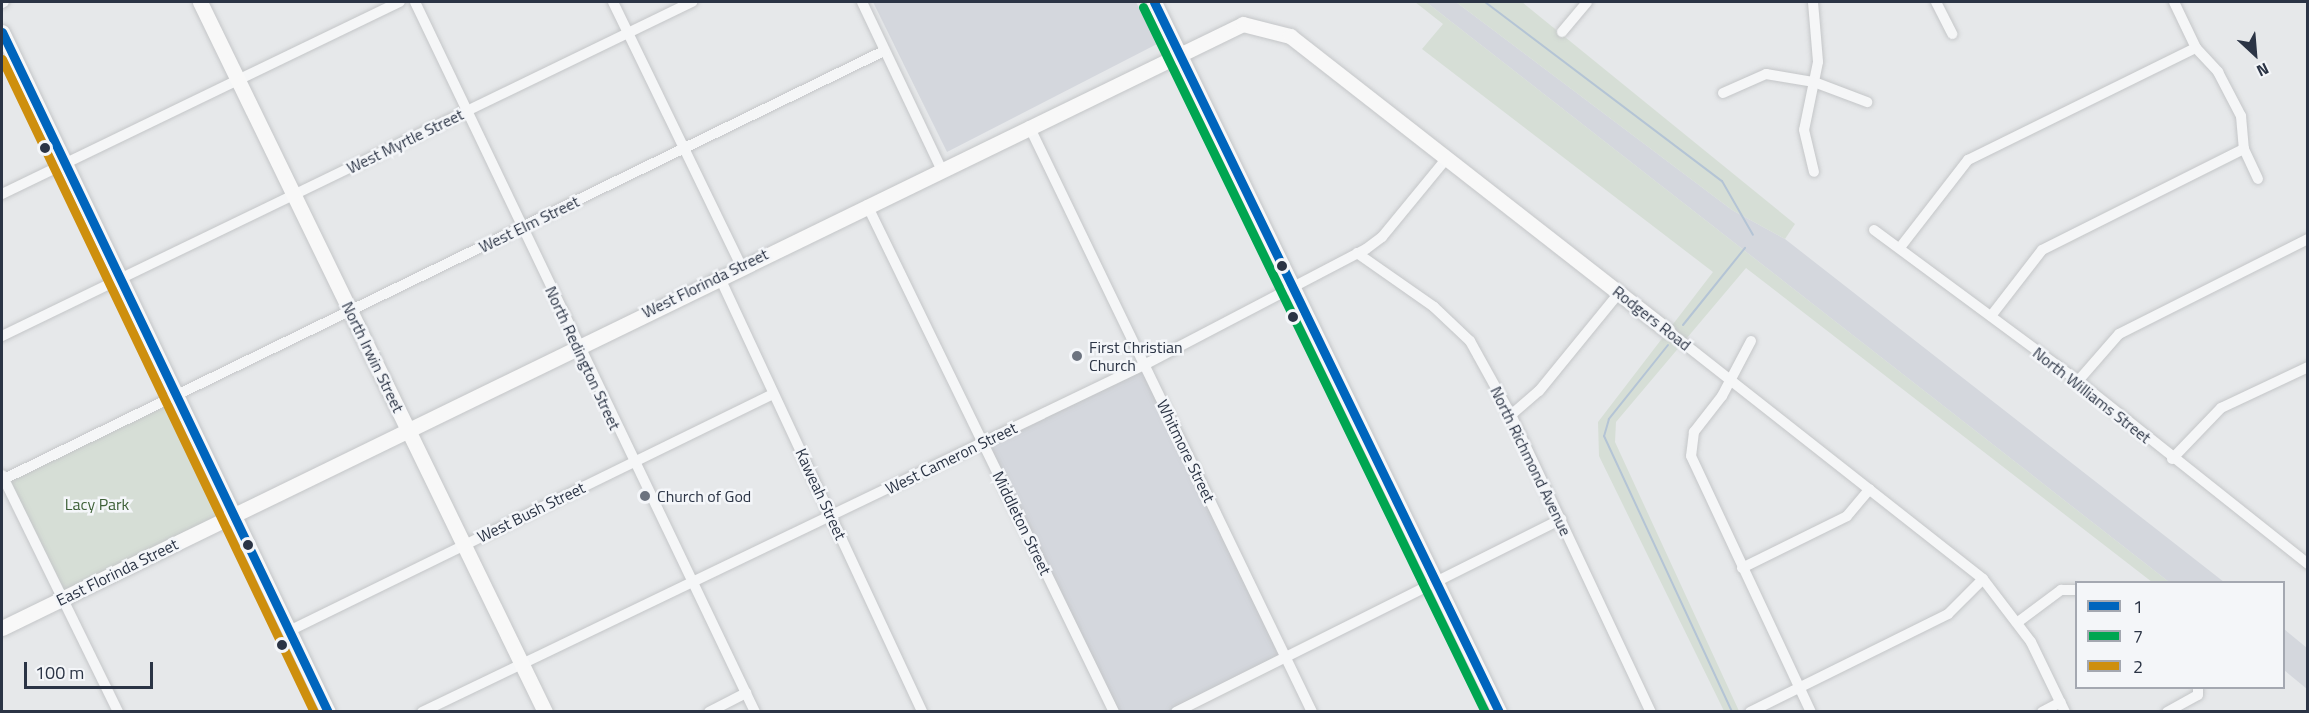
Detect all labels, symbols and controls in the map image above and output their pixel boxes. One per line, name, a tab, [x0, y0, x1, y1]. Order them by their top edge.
north arrow	[2225, 24, 2285, 84]
text: N	[2253, 57, 2273, 83]
street label: West Myrtle Street	[344, 104, 466, 178]
unlabelled marker	[39, 142, 51, 154]
street label: West Elm Street	[476, 191, 582, 257]
street label: West Florinda Street	[639, 244, 771, 322]
unlabelled marker	[1276, 260, 1288, 272]
street label: Rodgers Road	[1609, 281, 1695, 355]
street label: North Redington Street	[541, 283, 625, 433]
street label: North Irwin Street	[338, 298, 408, 416]
unlabelled marker	[1287, 311, 1299, 323]
place label: First Christian Church	[1089, 337, 1183, 375]
street label: North Williams Street	[2029, 343, 2155, 447]
marker: First Christian Church	[1070, 349, 1084, 363]
street label: North Richmond Avenue	[1486, 383, 1576, 539]
street label: Whitmore Street	[1153, 396, 1219, 506]
street label: West Cameron Street	[882, 418, 1020, 498]
street label: Kaweah Street	[791, 445, 851, 543]
street label: Middleton Street	[989, 468, 1055, 578]
street label: West Bush Street	[474, 478, 588, 546]
place label: Church of God	[657, 486, 751, 506]
marker: Church of God	[638, 489, 652, 503]
park label: Lacy Park	[65, 494, 129, 514]
street label: East Florinda Street	[53, 534, 181, 610]
unlabelled marker	[242, 539, 254, 551]
legend	[2075, 581, 2285, 689]
text: 1	[2133, 593, 2143, 620]
text: 7	[2133, 623, 2143, 650]
unlabelled marker	[276, 639, 288, 651]
scale bar	[27, 650, 156, 688]
text: 2	[2133, 653, 2143, 680]
text: 100 m	[35, 659, 84, 686]

